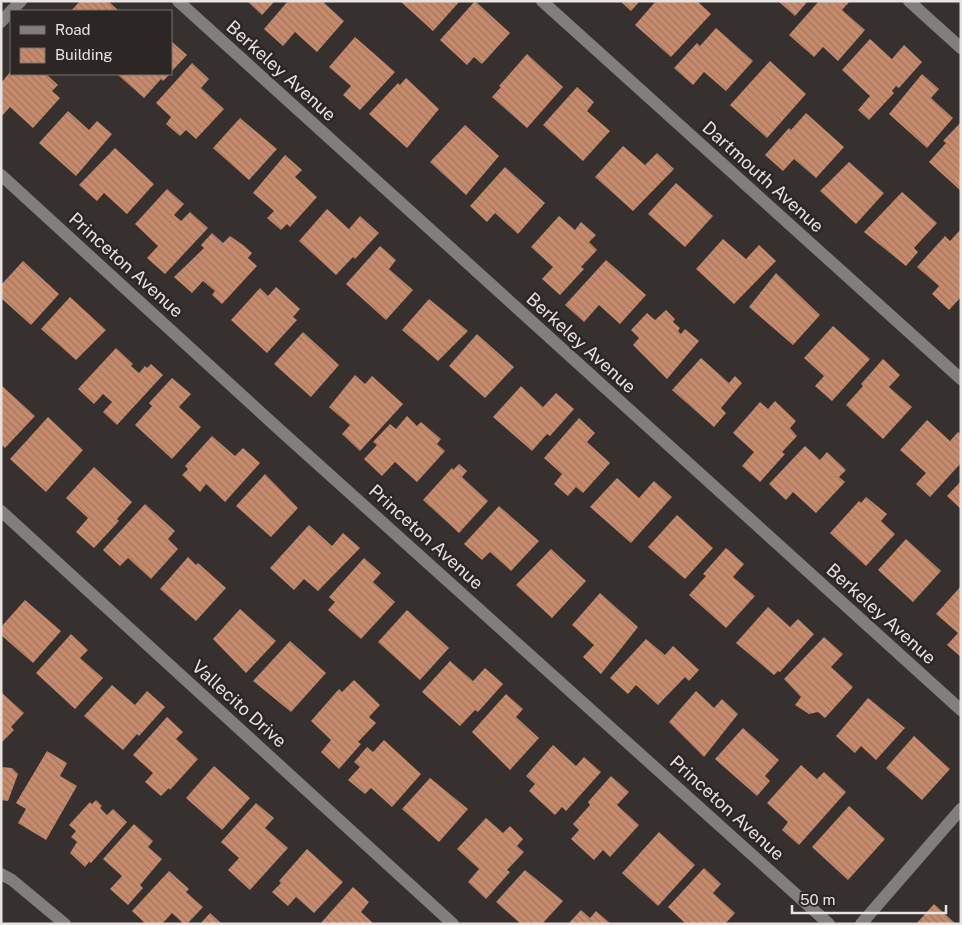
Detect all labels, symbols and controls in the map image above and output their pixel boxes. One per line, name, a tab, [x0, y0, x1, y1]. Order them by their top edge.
legend	[10, 10, 172, 75]
street label: Berkeley Avenue	[222, 16, 340, 125]
text: Road	[55, 21, 91, 38]
text: Building	[55, 46, 113, 63]
street label: Dartmouth Avenue	[698, 117, 828, 237]
street label: Princeton Avenue	[65, 208, 188, 321]
street label: Berkeley Avenue	[522, 288, 640, 397]
street label: Princeton Avenue	[365, 480, 488, 593]
street label: Berkeley Avenue	[822, 559, 940, 668]
street label: Vallecito Drive	[188, 656, 291, 752]
street label: Princeton Avenue	[666, 751, 789, 864]
scale bar	[792, 882, 946, 914]
text: 50 m	[800, 891, 835, 908]

